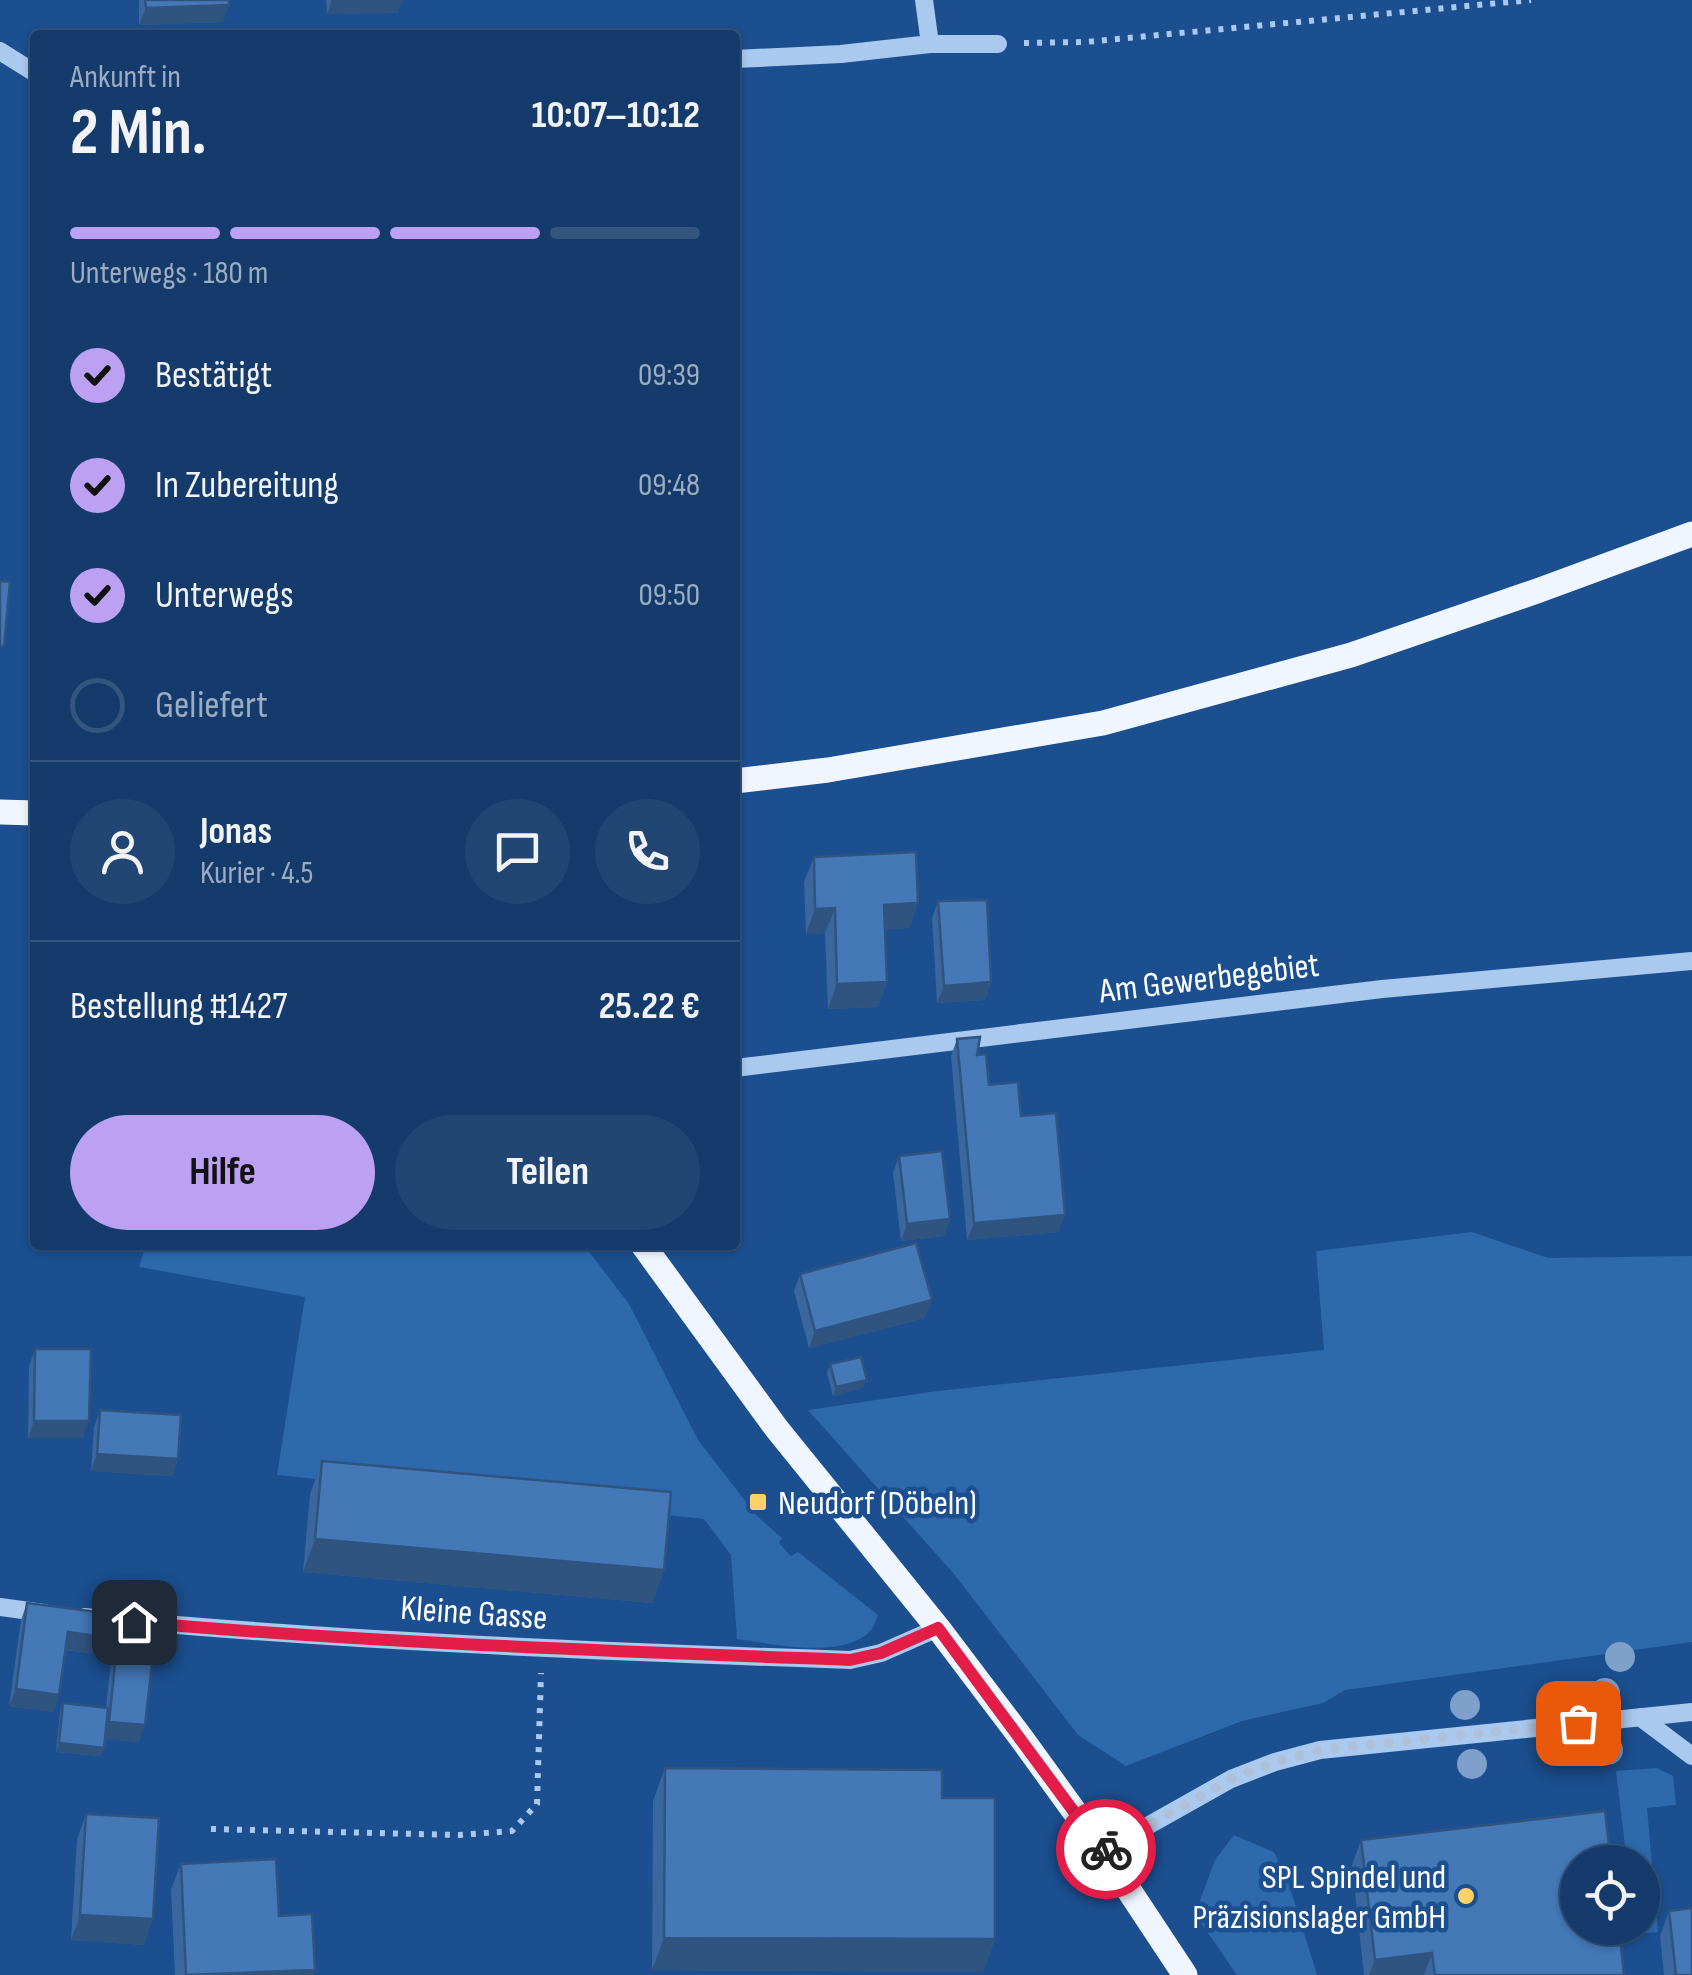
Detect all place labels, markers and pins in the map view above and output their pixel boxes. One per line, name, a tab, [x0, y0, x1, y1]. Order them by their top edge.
place label: Neudorf (Döbeln)	[778, 1482, 977, 1525]
marker: Neudorf (Döbeln)	[747, 1491, 769, 1513]
pin	[92, 1580, 177, 1665]
pin	[1536, 1681, 1621, 1766]
place label: SPL Spindel und Präzisionslager GmbH	[1192, 1856, 1446, 1939]
marker: SPL Spindel und Präzisionslager GmbH	[1455, 1885, 1477, 1907]

